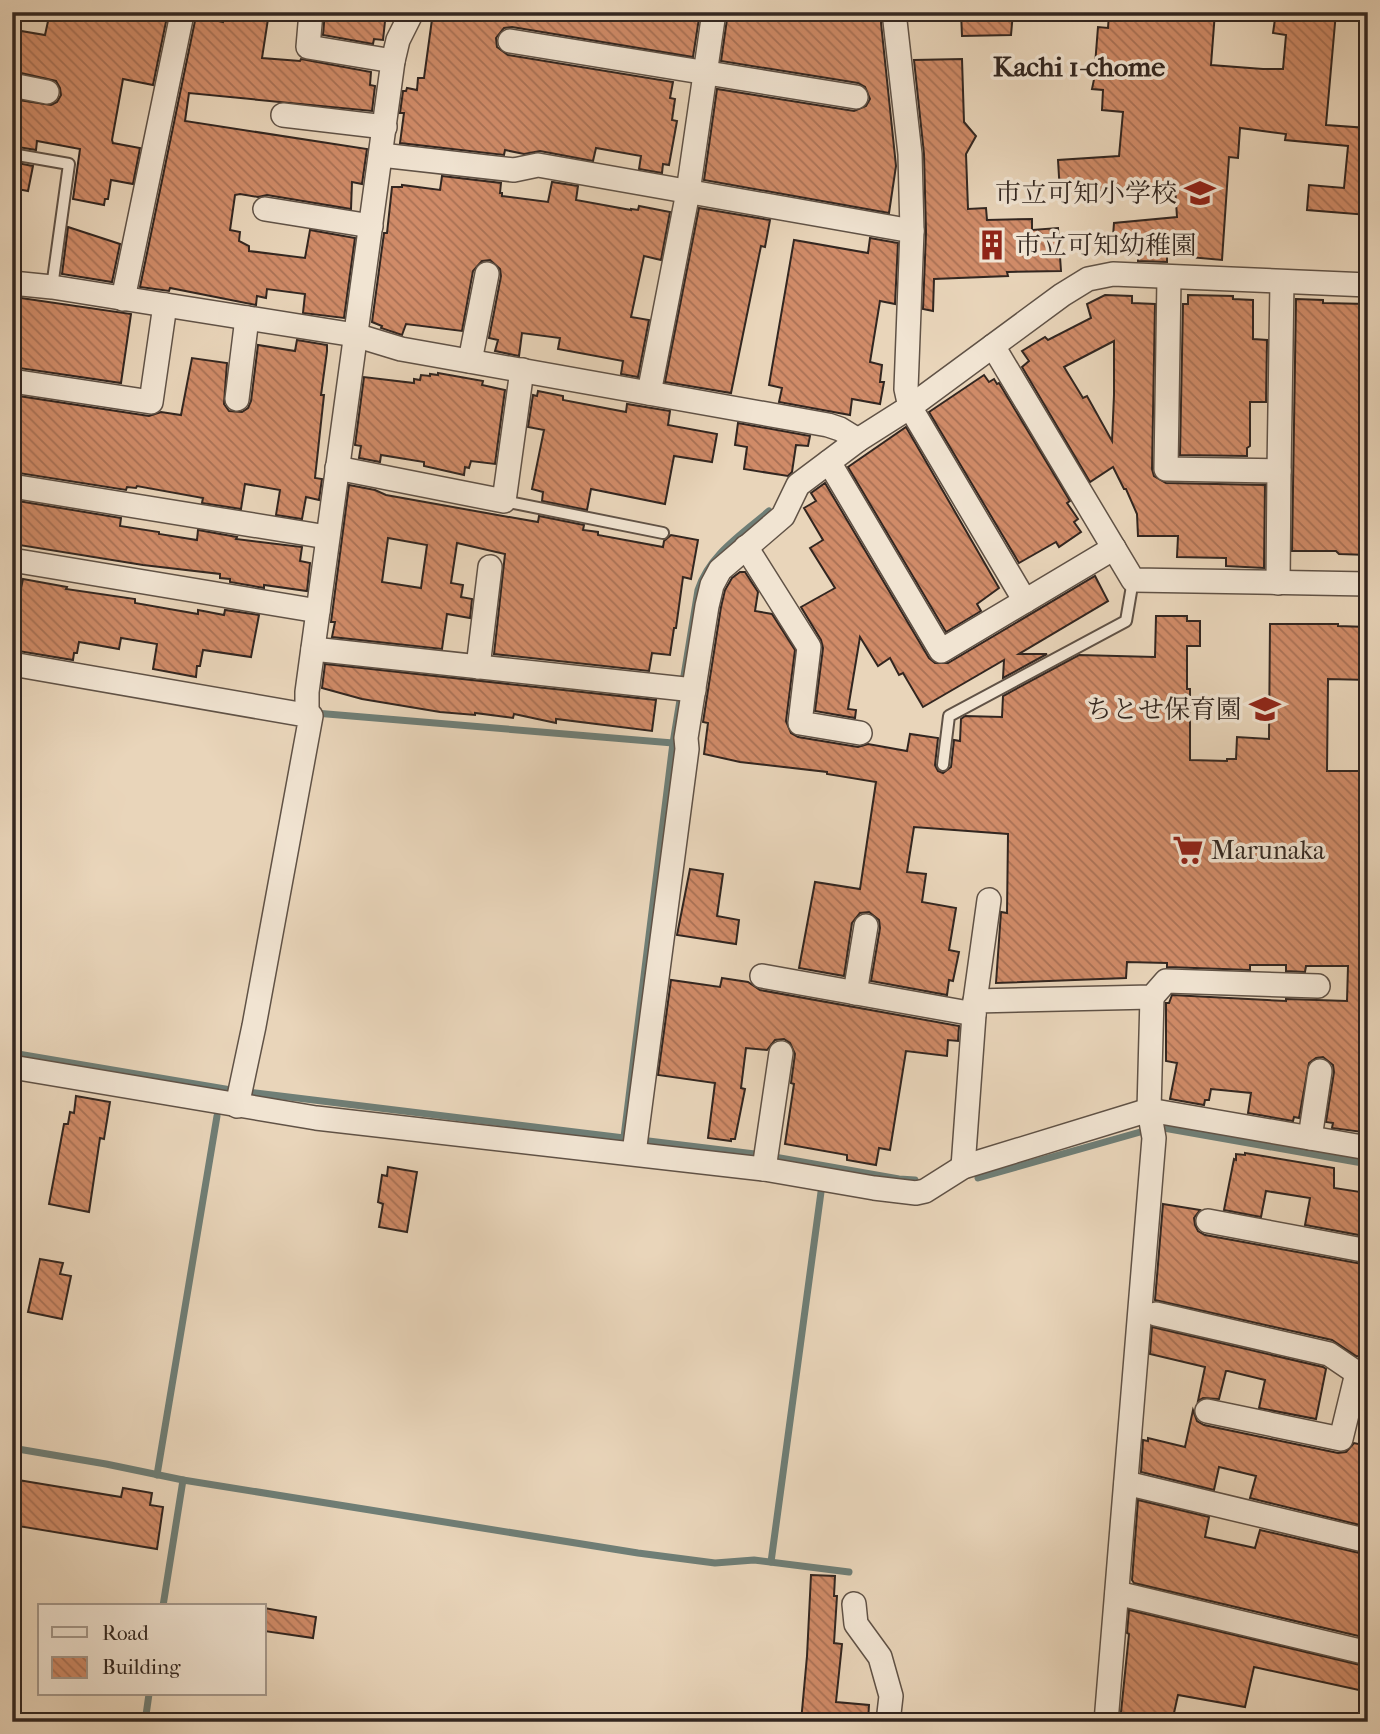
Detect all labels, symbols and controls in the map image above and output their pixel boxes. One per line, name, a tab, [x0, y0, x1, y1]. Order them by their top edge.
district label: Kachi 1-chome	[993, 50, 1165, 83]
school or university icon: 市立可知小学校	[1183, 176, 1217, 210]
place label: 市立可知小学校	[995, 178, 1177, 209]
building icon: 市立可知幼稚園	[975, 228, 1009, 262]
place label: 市立可知幼稚園	[1015, 230, 1197, 261]
school or university icon: ちとせ保育園	[1248, 692, 1282, 726]
place label: ちとせ保育園	[1086, 694, 1242, 725]
supermarket icon: Marunaka	[1171, 833, 1205, 867]
place label: Marunaka	[1211, 835, 1326, 866]
legend	[38, 1604, 266, 1696]
text: Road	[102, 1621, 149, 1645]
text: Building	[102, 1655, 181, 1679]

